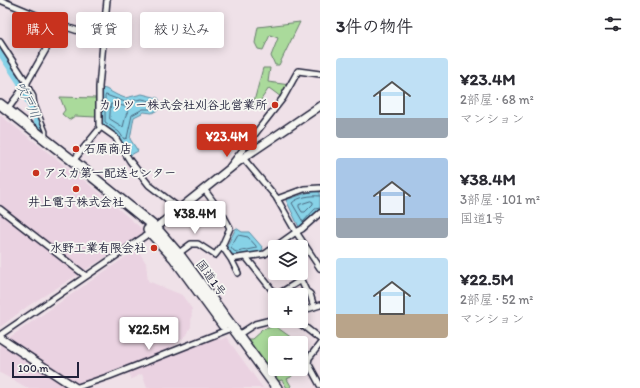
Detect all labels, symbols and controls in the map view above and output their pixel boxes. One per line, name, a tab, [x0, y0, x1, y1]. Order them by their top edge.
chip: 購入	[12, 12, 68, 48]
chip: 賃貸	[76, 12, 132, 48]
chip: 絞り込み	[140, 12, 224, 48]
icon: filters	[602, 13, 624, 35]
text: 3件の物件	[336, 16, 413, 36]
text: ¥23.4M	[460, 69, 516, 89]
icon: home	[368, 74, 416, 122]
water label: 吹戸川	[13, 79, 43, 121]
text: 2部屋 · 68 m²	[460, 92, 534, 107]
place label: カリツー株式会社刈谷北営業所	[99, 98, 268, 112]
marker: カリツー株式会社刈谷北営業所	[270, 100, 280, 110]
text: マンション	[460, 111, 524, 126]
pin: ¥23.4M	[194, 124, 260, 158]
text: ¥23.4M	[206, 129, 248, 144]
place label: 石原商店	[84, 142, 132, 156]
marker: 石原商店	[71, 144, 81, 154]
place label: アスカ第一配送センター	[44, 166, 176, 180]
marker: アスカ第一配送センター	[31, 168, 41, 178]
text: ¥38.4M	[460, 169, 516, 189]
icon: home	[368, 174, 416, 222]
marker: 井上電子株式会社	[71, 184, 81, 194]
text: 3部屋 · 101 m²	[460, 192, 540, 207]
place label: 井上電子株式会社	[28, 195, 124, 209]
pin: ¥38.4M	[162, 201, 228, 235]
text: ¥38.4M	[174, 206, 216, 221]
text: 国道1号	[460, 211, 505, 226]
map controls	[268, 240, 308, 376]
button: layers	[268, 240, 308, 280]
place label: 水野工業有限会社	[50, 241, 146, 255]
marker: 水野工業有限会社	[149, 243, 159, 253]
street label: 国道1号	[193, 257, 229, 299]
text: ¥22.5M	[460, 269, 514, 289]
icon: home	[368, 274, 416, 322]
button: +	[268, 288, 308, 328]
text: 2部屋 · 52 m²	[460, 292, 533, 307]
text: マンション	[460, 311, 524, 326]
pin: ¥22.5M	[116, 317, 182, 351]
text: ¥22.5M	[128, 322, 170, 337]
button: −	[268, 336, 308, 376]
scale bar	[12, 360, 79, 379]
text: 100 m	[18, 362, 48, 375]

